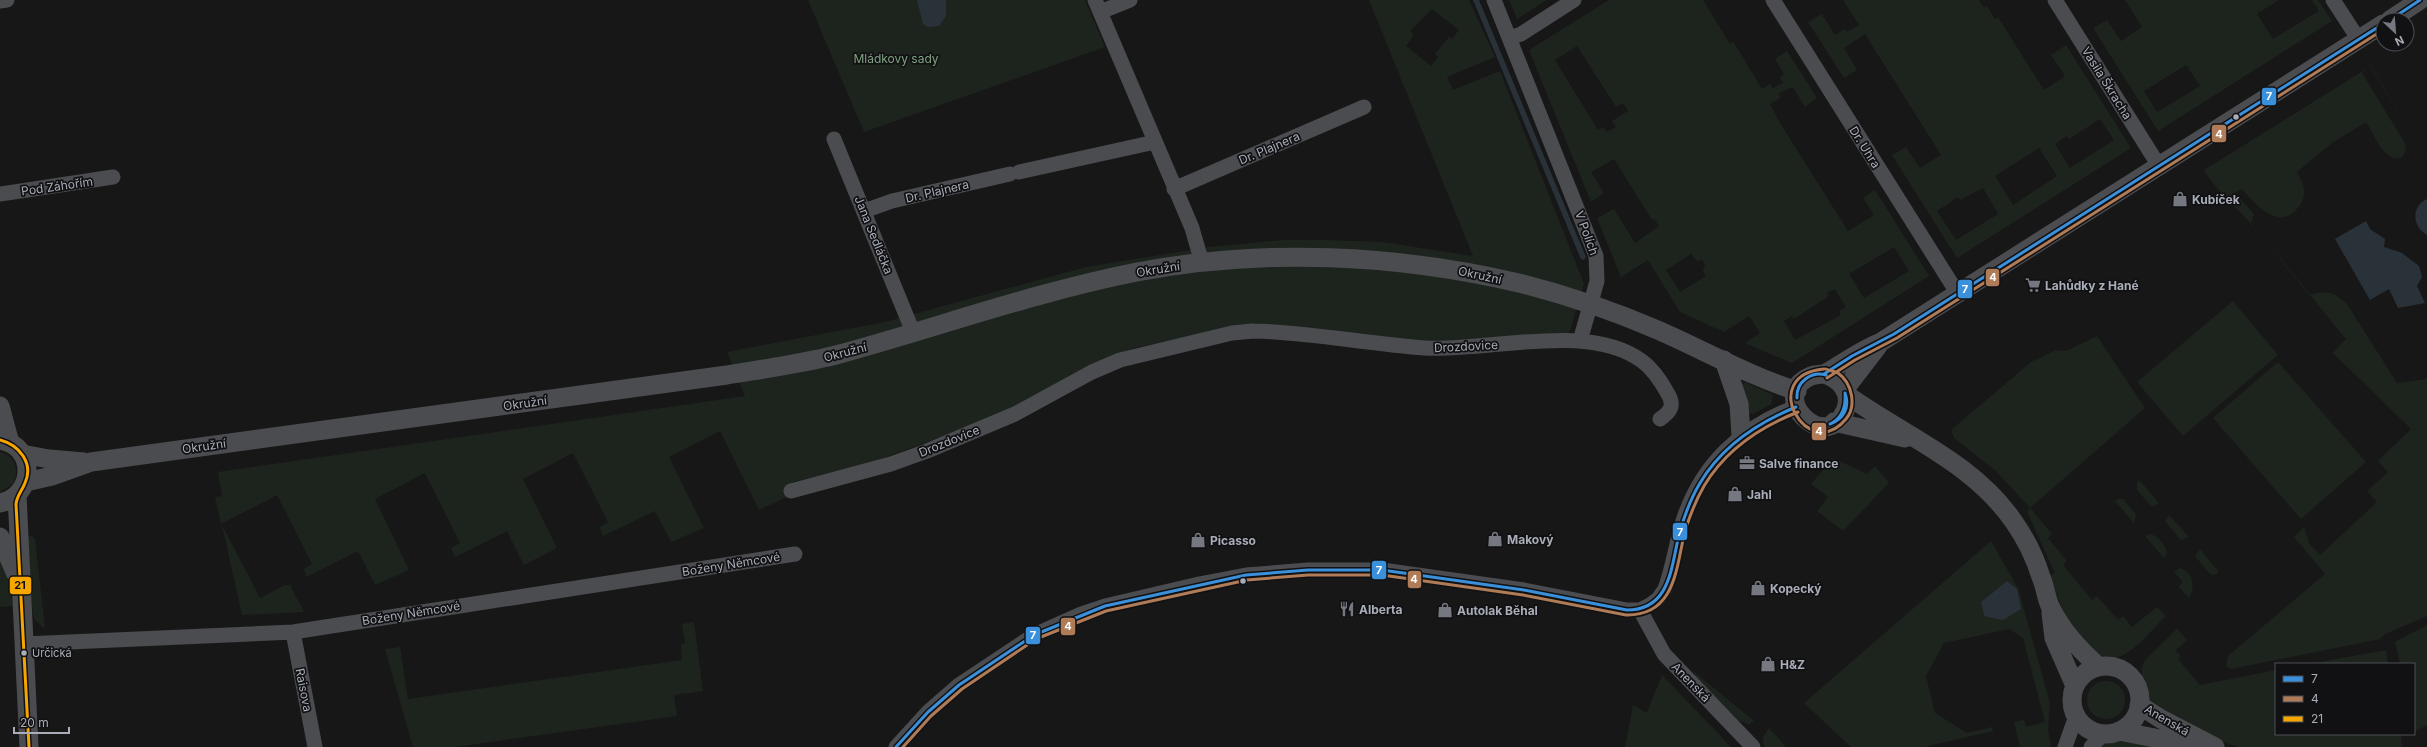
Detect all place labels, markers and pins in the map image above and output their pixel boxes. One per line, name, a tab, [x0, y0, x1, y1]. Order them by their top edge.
unlabelled marker	[2231, 112, 2241, 122]
shop icon: Kubíček	[2171, 190, 2189, 208]
place label: Kubíček	[2192, 192, 2240, 207]
supermarket icon: Lahůdky z Hané	[2024, 276, 2042, 294]
place label: Lahůdky z Hané	[2045, 278, 2139, 293]
office icon: Salve finance	[1738, 454, 1756, 472]
place label: Salve finance	[1759, 456, 1838, 471]
shop icon: Jahl	[1726, 485, 1744, 503]
place label: Jahl	[1747, 487, 1772, 502]
shop icon: Makový	[1486, 530, 1504, 548]
shop icon: Picasso	[1189, 531, 1207, 549]
place label: Makový	[1507, 532, 1554, 547]
place label: Picasso	[1210, 533, 1256, 548]
unlabelled marker	[1238, 576, 1248, 586]
shop icon: Kopecký	[1749, 579, 1767, 597]
place label: Kopecký	[1770, 581, 1822, 596]
restaurant icon: Alberta	[1338, 600, 1356, 618]
shop icon: Autolak Běhal	[1436, 601, 1454, 619]
place label: Alberta	[1359, 602, 1402, 617]
place label: Autolak Běhal	[1457, 603, 1538, 618]
place label: Určická	[32, 646, 72, 660]
marker: Určická	[19, 648, 29, 658]
shop icon: H&Z	[1759, 655, 1777, 673]
place label: H&Z	[1780, 657, 1805, 672]

